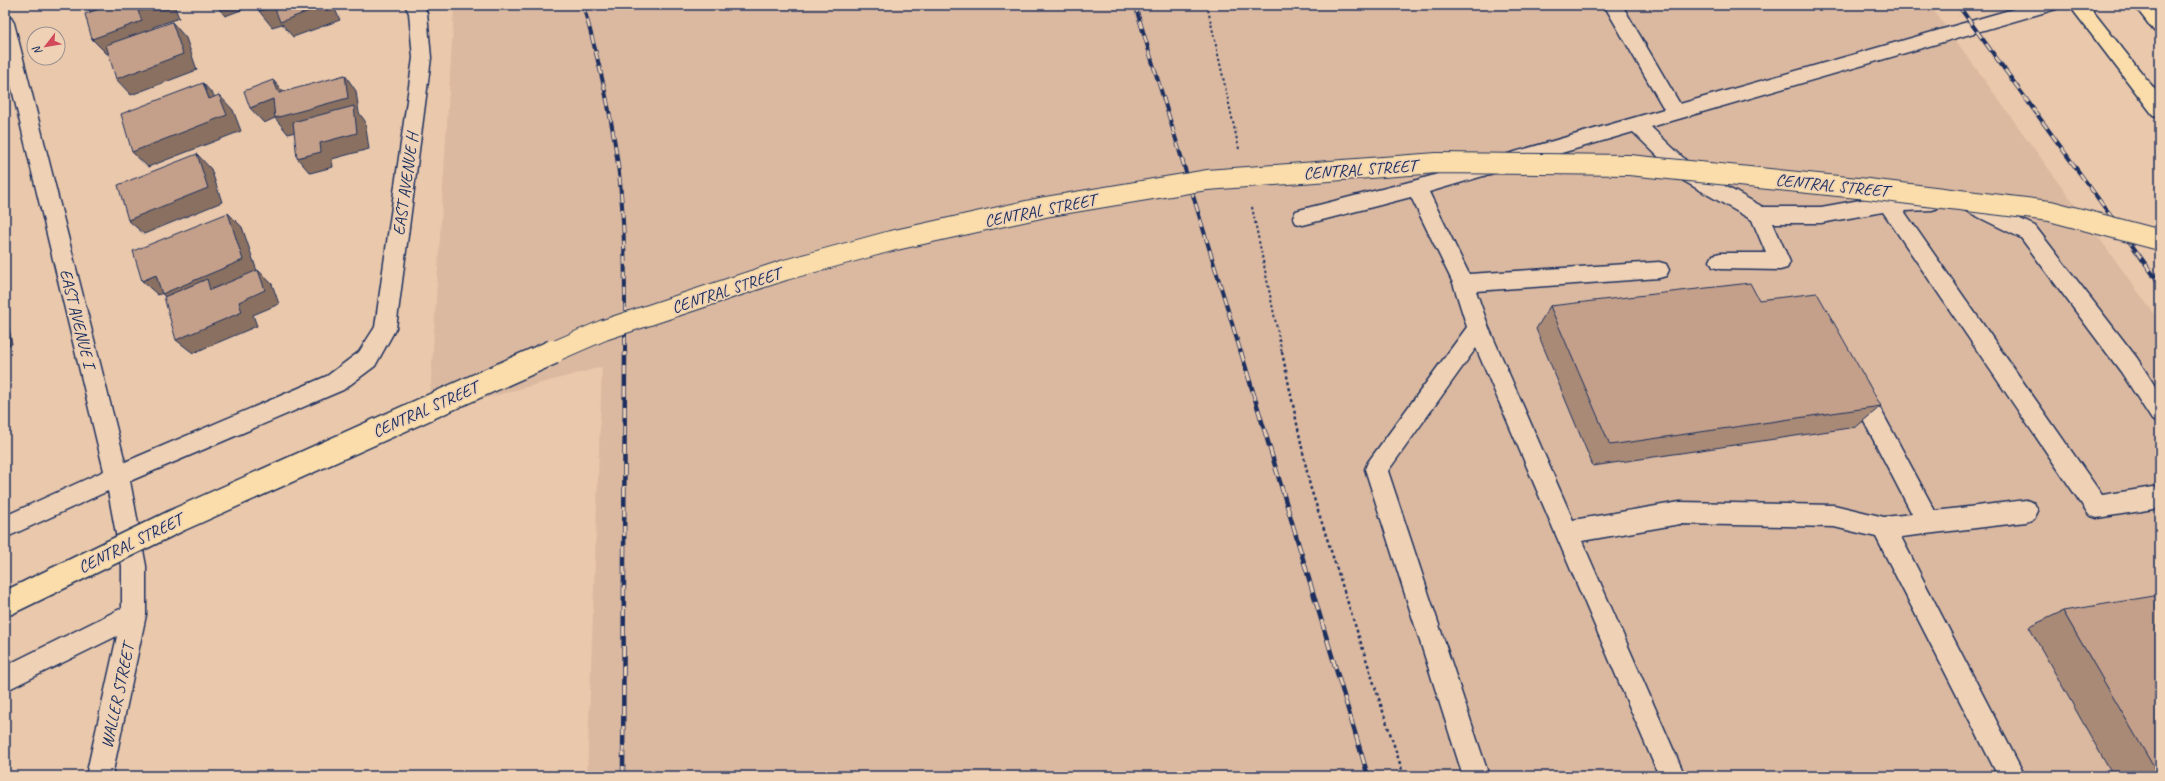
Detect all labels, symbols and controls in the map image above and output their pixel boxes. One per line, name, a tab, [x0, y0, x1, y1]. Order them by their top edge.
north arrow	[26, 26, 66, 66]
text: N	[29, 43, 45, 58]
street label: EAST AVENUE H	[388, 129, 423, 237]
street label: CENTRAL STREET	[1303, 155, 1421, 184]
street label: CENTRAL STREET	[1775, 169, 1893, 202]
street label: CENTRAL STREET	[983, 189, 1102, 232]
street label: CENTRAL STREET	[669, 262, 787, 318]
street label: EAST AVENUE I	[55, 267, 101, 374]
street label: CENTRAL STREET	[369, 375, 485, 442]
street label: CENTRAL STREET	[75, 507, 189, 578]
street label: WALLER STREET	[96, 638, 140, 750]

